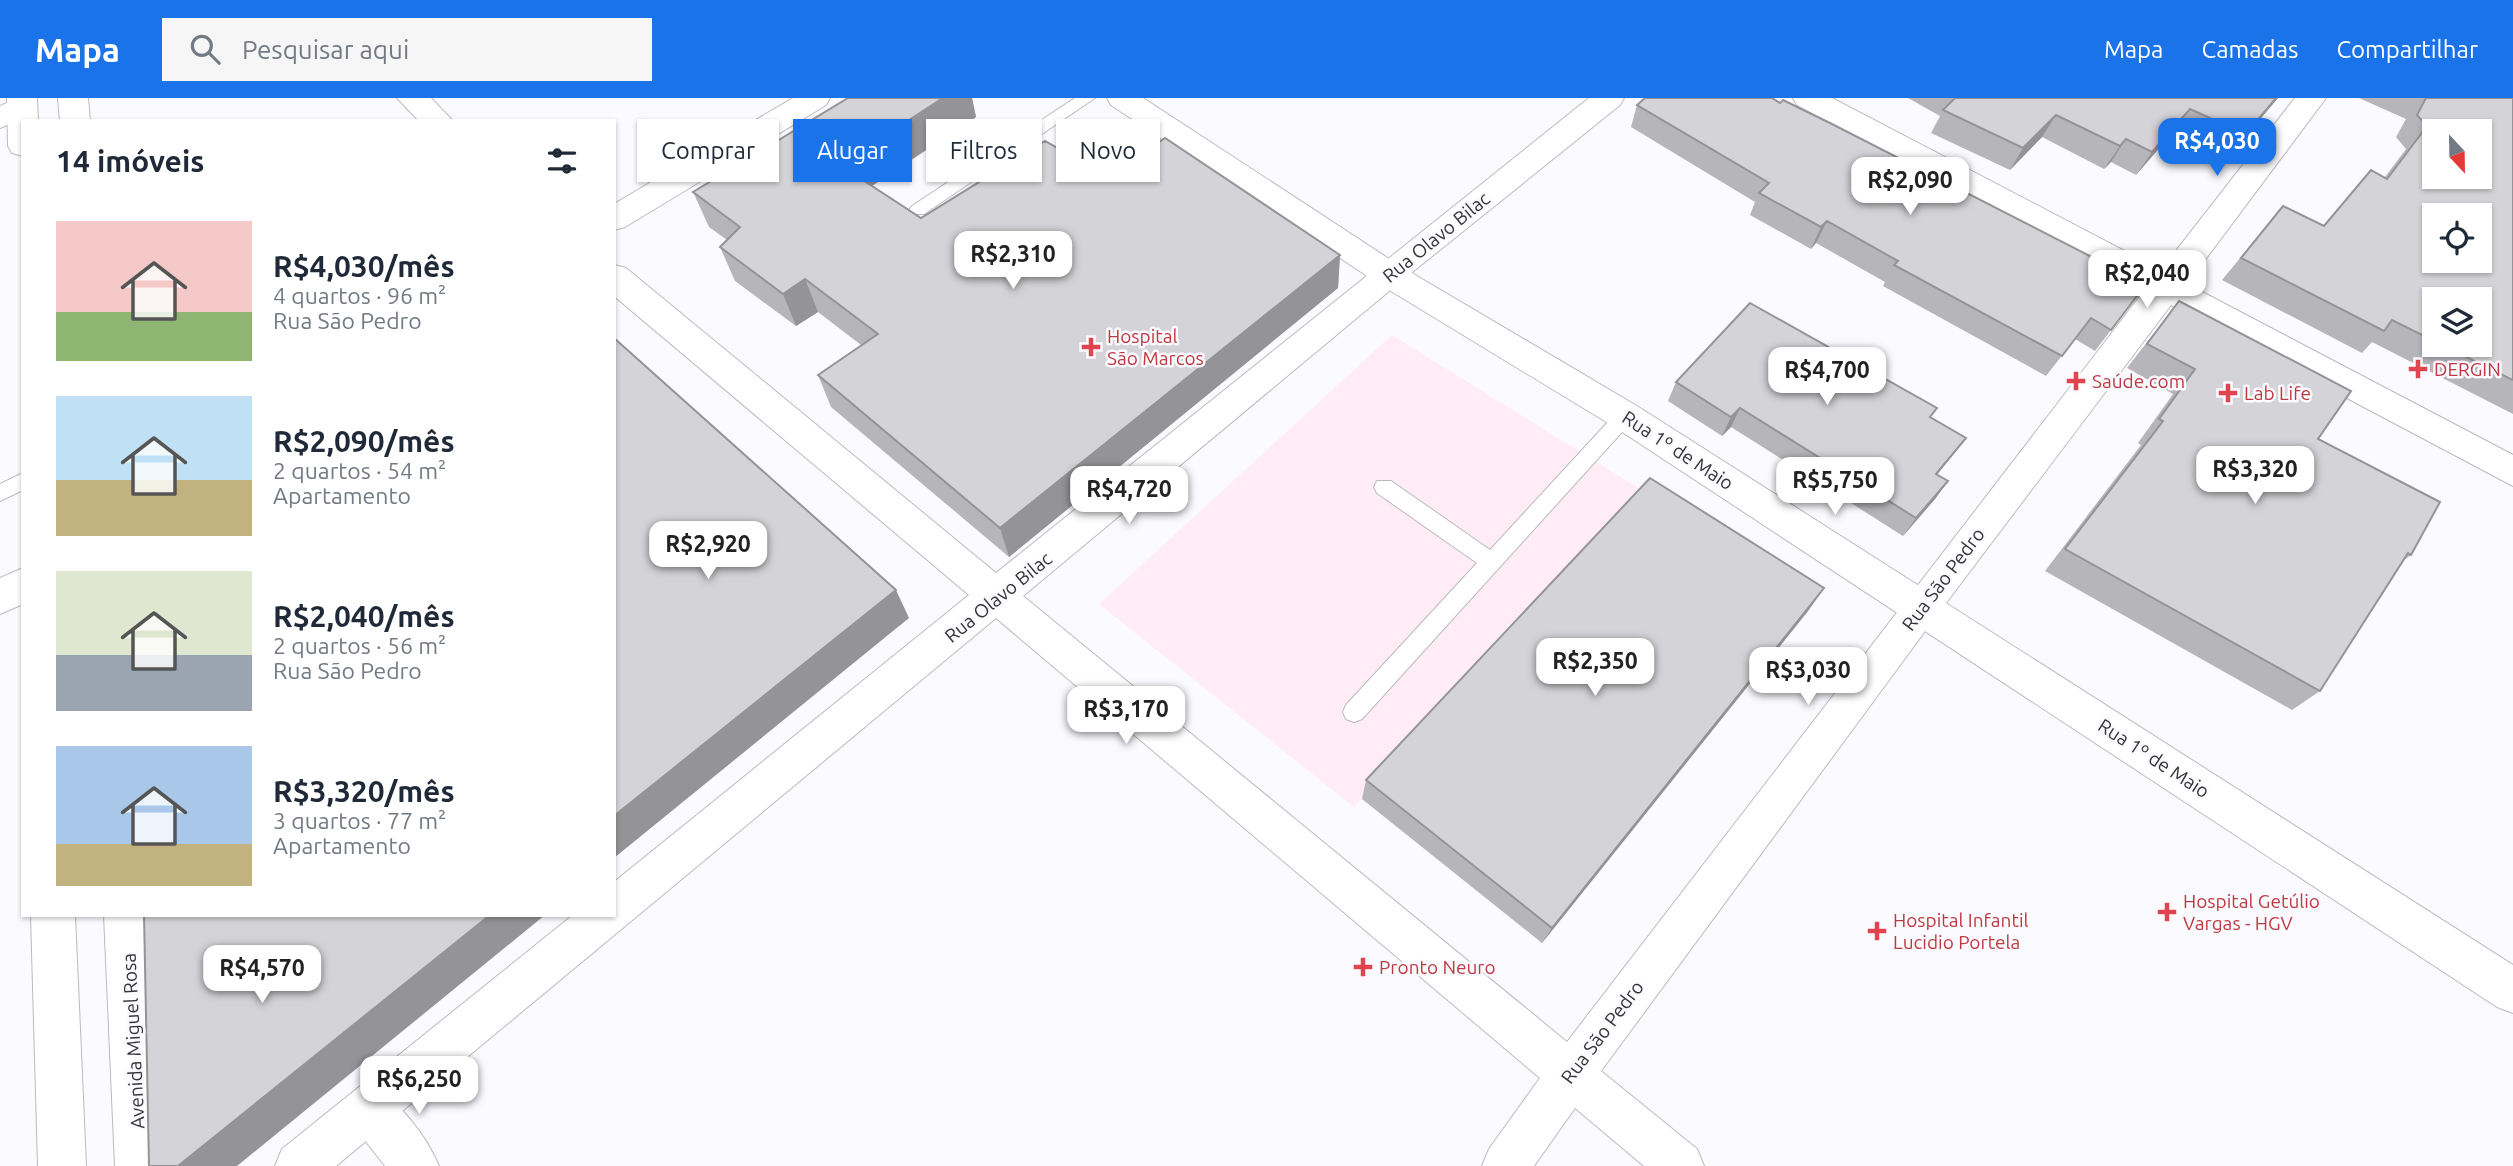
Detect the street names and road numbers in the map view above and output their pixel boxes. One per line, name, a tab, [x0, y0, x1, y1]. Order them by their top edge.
street label: Rua Olavo Bilac	[1378, 187, 1494, 287]
street label: Rua 1º de Maio	[1618, 406, 1738, 494]
street label: Rua São Pedro	[1897, 523, 1989, 635]
street label: Rua Olavo Bilac	[940, 547, 1056, 647]
street label: Rua 1º de Maio	[2094, 714, 2214, 802]
street label: Avenida Miguel Rosa	[117, 952, 149, 1130]
street label: Rua São Pedro	[1556, 976, 1648, 1088]

